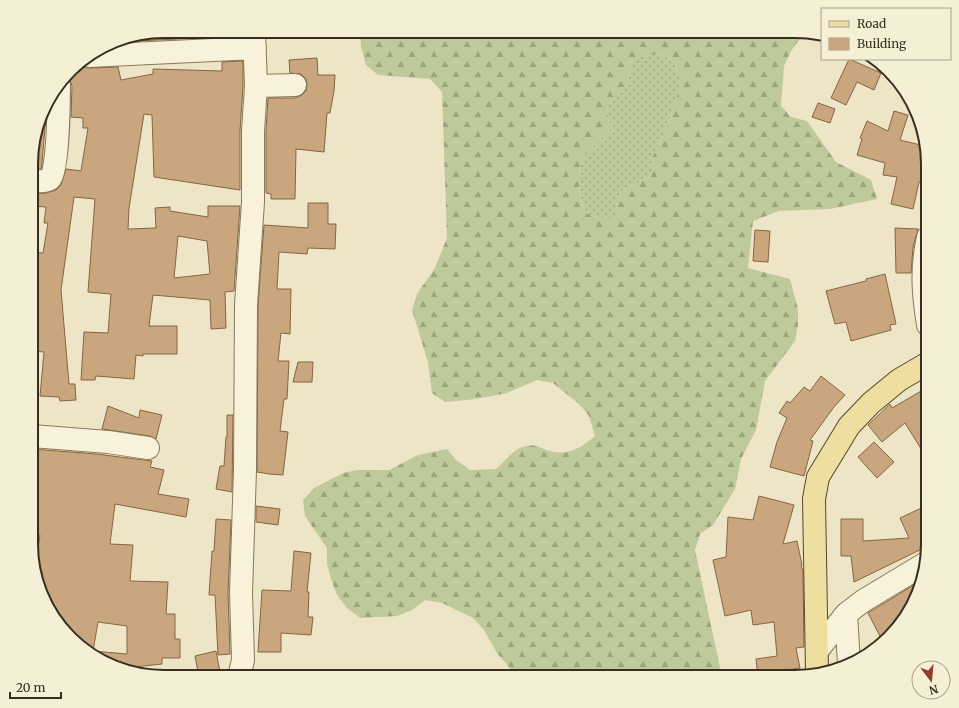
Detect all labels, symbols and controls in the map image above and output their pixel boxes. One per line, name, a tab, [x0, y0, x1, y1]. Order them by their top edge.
legend	[821, 8, 951, 60]
text: Road	[857, 16, 886, 31]
text: Building	[857, 36, 907, 51]
north arrow	[911, 660, 951, 700]
scale bar	[10, 674, 61, 700]
text: 20 m	[16, 680, 45, 695]
text: N	[927, 682, 940, 698]

